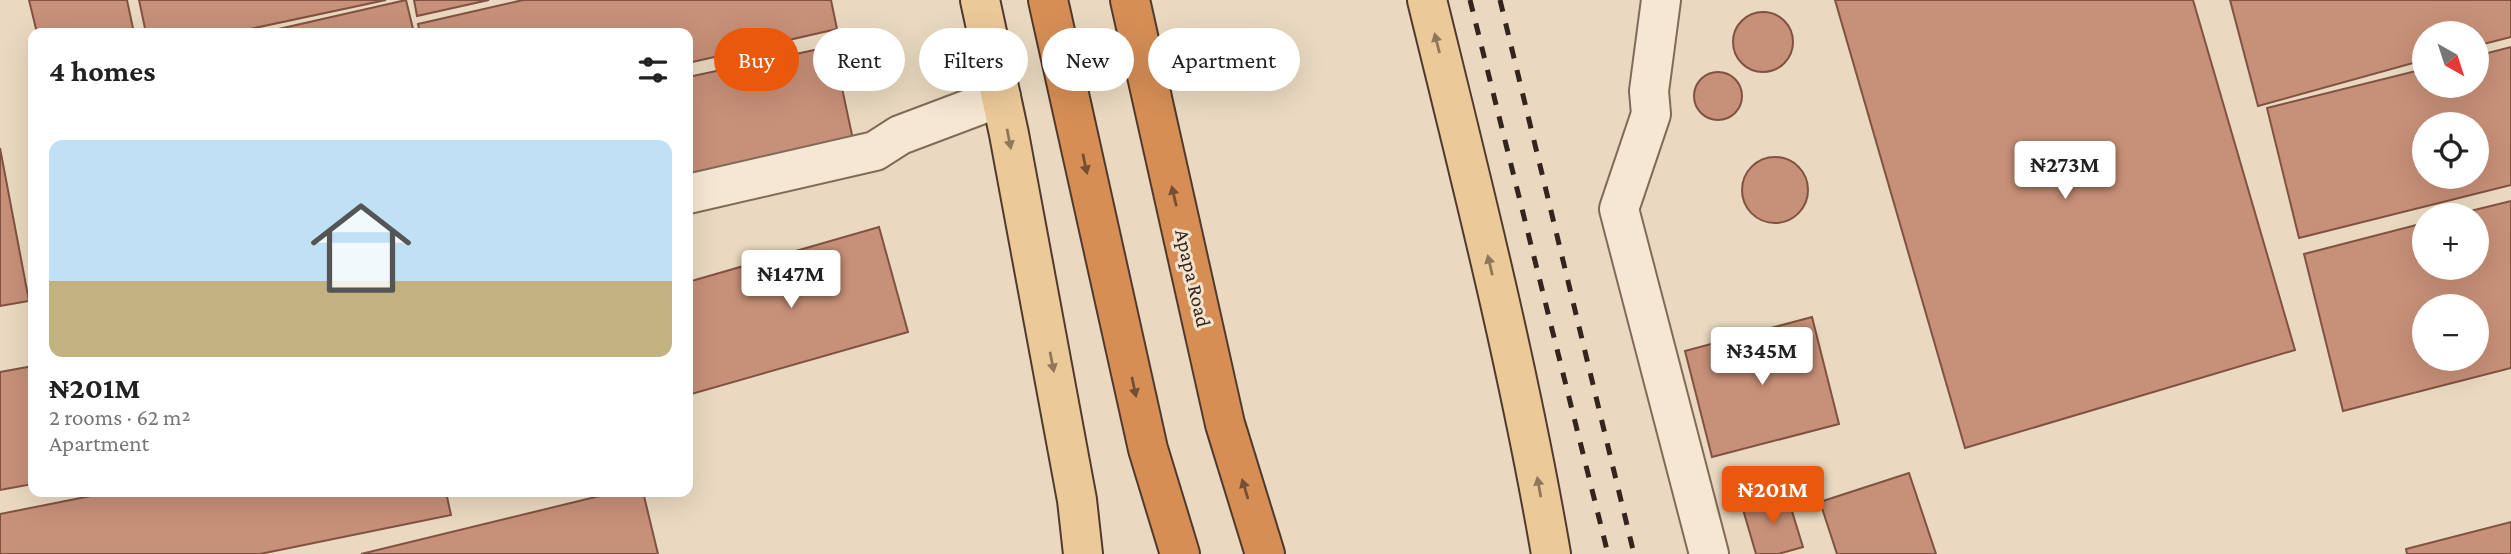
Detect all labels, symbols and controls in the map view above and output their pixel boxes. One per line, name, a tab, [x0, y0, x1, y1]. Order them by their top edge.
north arrow	[2412, 21, 2488, 98]
map controls	[2412, 21, 2489, 371]
chip: Buy	[714, 28, 799, 91]
chip: Rent	[813, 28, 905, 91]
chip: Filters	[919, 28, 1028, 91]
chip: New	[1042, 28, 1134, 91]
chip: Apartment	[1148, 28, 1300, 91]
one-way arrow	[1431, 32, 1442, 54]
icon: filters	[634, 51, 672, 89]
text: 4 homes	[49, 54, 155, 87]
button: locate	[2412, 112, 2489, 189]
one-way arrow	[1004, 128, 1015, 150]
pin: ₦273M	[2016, 142, 2114, 201]
text: ₦273M	[2030, 151, 2100, 177]
one-way arrow	[1080, 154, 1091, 176]
icon: home	[298, 185, 424, 311]
one-way arrow	[1169, 185, 1180, 207]
button: +	[2412, 203, 2489, 280]
street label: Apapa Road	[1170, 227, 1216, 329]
pin: ₦147M	[742, 250, 840, 310]
one-way arrow	[1485, 253, 1496, 275]
text: ₦147M	[757, 260, 825, 286]
button: −	[2412, 294, 2489, 371]
pin: ₦345M	[1713, 328, 1811, 387]
text: ₦345M	[1727, 337, 1797, 363]
one-way arrow	[1046, 351, 1057, 373]
text: ₦201M	[49, 371, 140, 404]
one-way arrow	[1129, 376, 1140, 398]
text: 2 rooms · 62 m²	[49, 404, 190, 430]
text: Apartment	[49, 430, 149, 456]
pin: ₦201M	[1724, 466, 1822, 526]
one-way arrow	[1533, 476, 1544, 498]
text: ₦201M	[1738, 476, 1808, 502]
one-way arrow	[1239, 478, 1250, 499]

